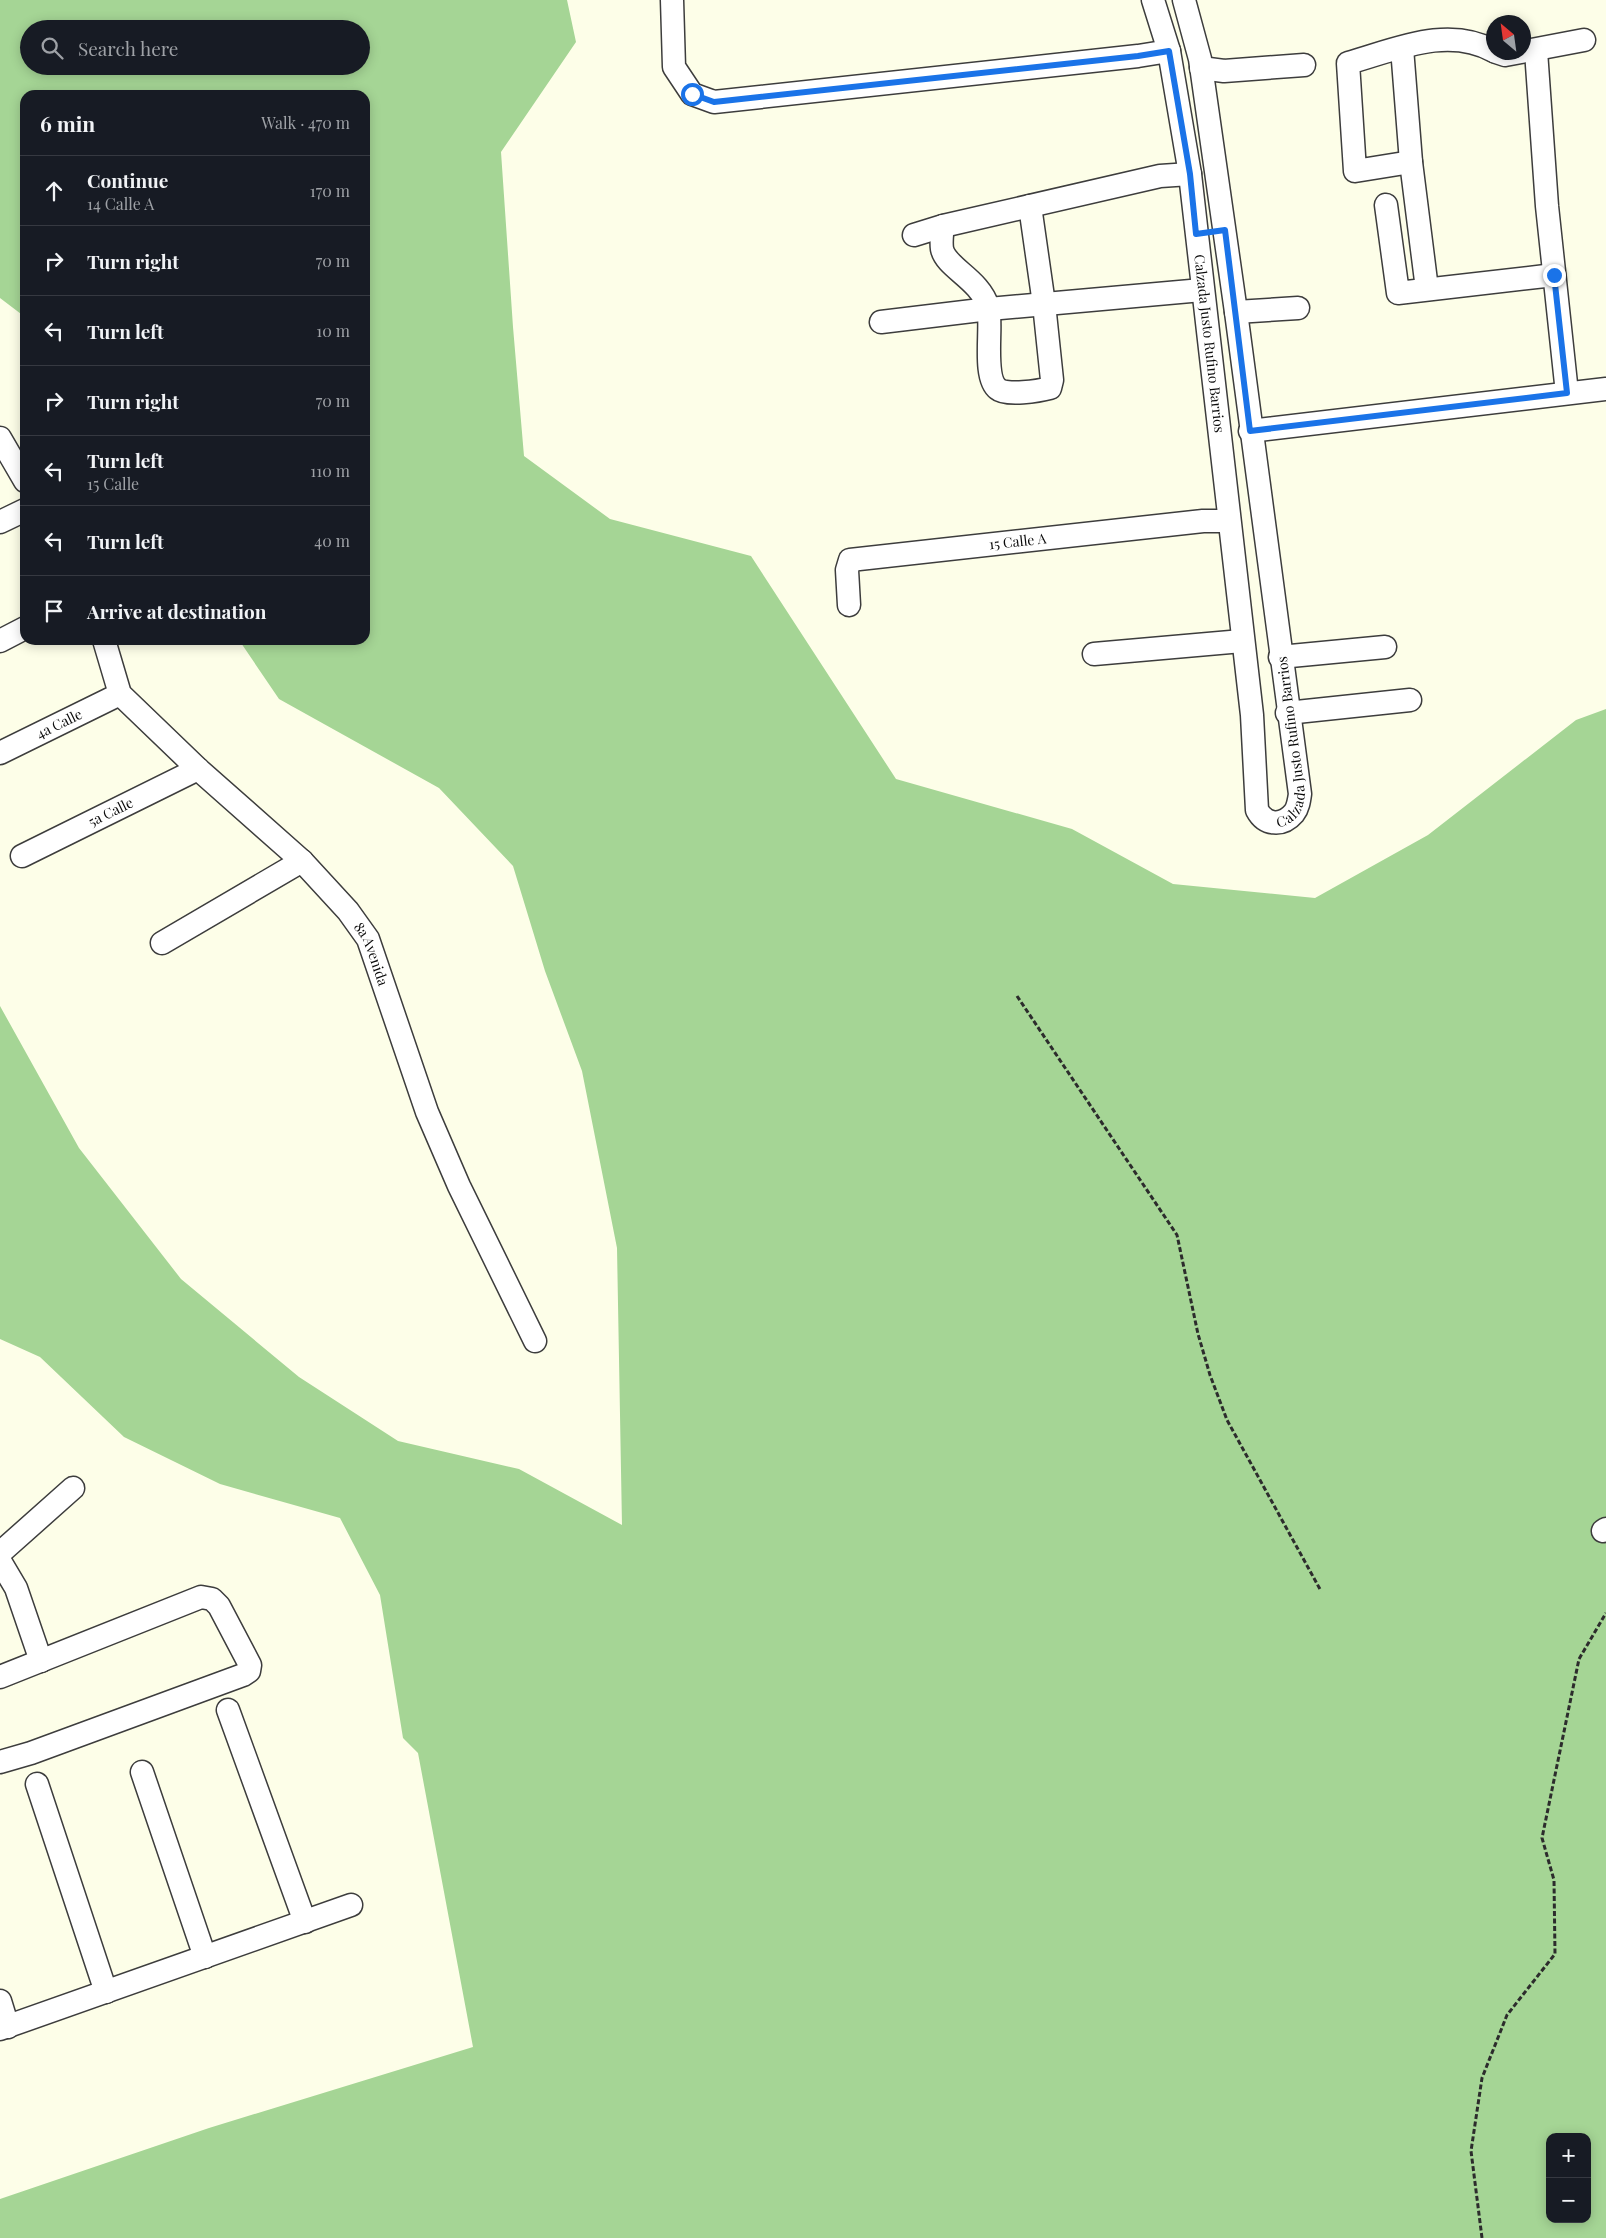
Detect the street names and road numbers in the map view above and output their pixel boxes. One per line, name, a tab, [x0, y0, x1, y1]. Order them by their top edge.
street label: Calzada Justo Rufino Barrios	[1190, 253, 1230, 434]
street label: 15 Calle A	[988, 528, 1047, 554]
street label: Calzada Justo Rufino Barrios	[1262, 646, 1288, 826]
street label: 4a Calle	[33, 704, 85, 743]
street label: 5a Calle	[85, 793, 136, 831]
street label: 8a Avenida	[350, 918, 393, 988]

